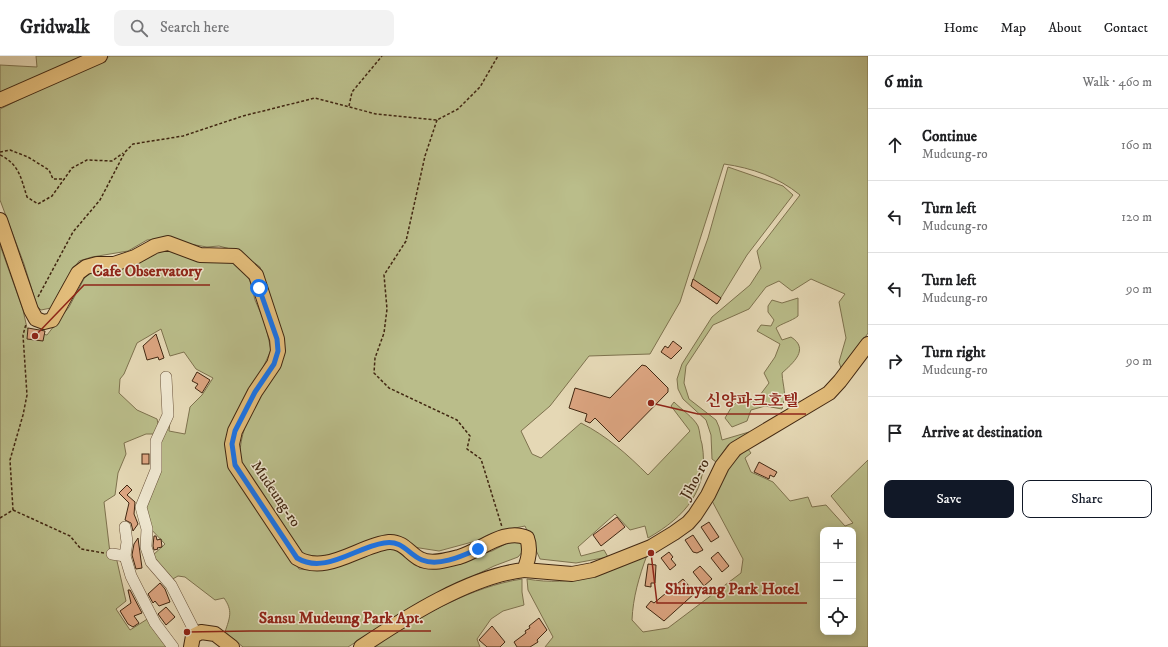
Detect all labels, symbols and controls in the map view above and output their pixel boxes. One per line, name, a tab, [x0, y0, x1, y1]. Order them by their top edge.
search box	[114, 10, 394, 46]
text: Gridwalk	[20, 16, 90, 39]
icon: search	[128, 17, 150, 39]
text: Search here	[160, 18, 229, 37]
text: Home	[944, 19, 978, 37]
text: Map	[1000, 19, 1026, 37]
text: About	[1048, 19, 1082, 37]
text: Contact	[1104, 19, 1148, 37]
text: 6 min	[884, 71, 923, 93]
text: Walk · 460 m	[1082, 74, 1152, 90]
text: Continue	[922, 127, 977, 146]
icon: ahead	[884, 134, 906, 156]
text: 160 m	[1121, 137, 1152, 153]
text: Mudeung-ro	[922, 146, 988, 162]
text: Turn left	[922, 199, 976, 218]
icon: left	[884, 206, 906, 228]
text: 120 m	[1121, 209, 1152, 225]
text: Mudeung-ro	[922, 218, 988, 234]
callout: Cafe Observatory	[84, 257, 210, 285]
text: Cafe Observatory	[92, 261, 202, 281]
text: Turn left	[922, 271, 976, 290]
icon: left	[884, 278, 906, 300]
route start	[250, 279, 268, 297]
text: 90 m	[1126, 281, 1152, 297]
text: Mudeung-ro	[922, 290, 988, 306]
text: Turn right	[922, 343, 985, 362]
icon: right	[884, 350, 906, 372]
text: 90 m	[1126, 353, 1152, 369]
text: Mudeung-ro	[922, 362, 988, 378]
callout: 신양파크호텔	[698, 386, 806, 414]
text: 신양파크호텔	[706, 391, 798, 411]
icon: arrive	[884, 422, 906, 444]
text: Arrive at destination	[922, 423, 1042, 442]
street label: Jiho-ro	[675, 455, 714, 504]
street label: Mudeung-ro	[247, 457, 305, 531]
button: Save	[884, 480, 1014, 518]
button: Share	[1022, 480, 1152, 518]
map controls	[820, 527, 856, 635]
button: +	[820, 527, 856, 563]
route end	[469, 540, 487, 558]
button: −	[820, 563, 856, 599]
callout: Shinyang Park Hotel	[657, 575, 807, 603]
text: Shinyang Park Hotel	[665, 579, 800, 599]
button: locate	[820, 599, 856, 635]
callout: Sansu Mudeung Park Apt.	[250, 603, 431, 631]
text: Sansu Mudeung Park Apt.	[259, 608, 423, 628]

